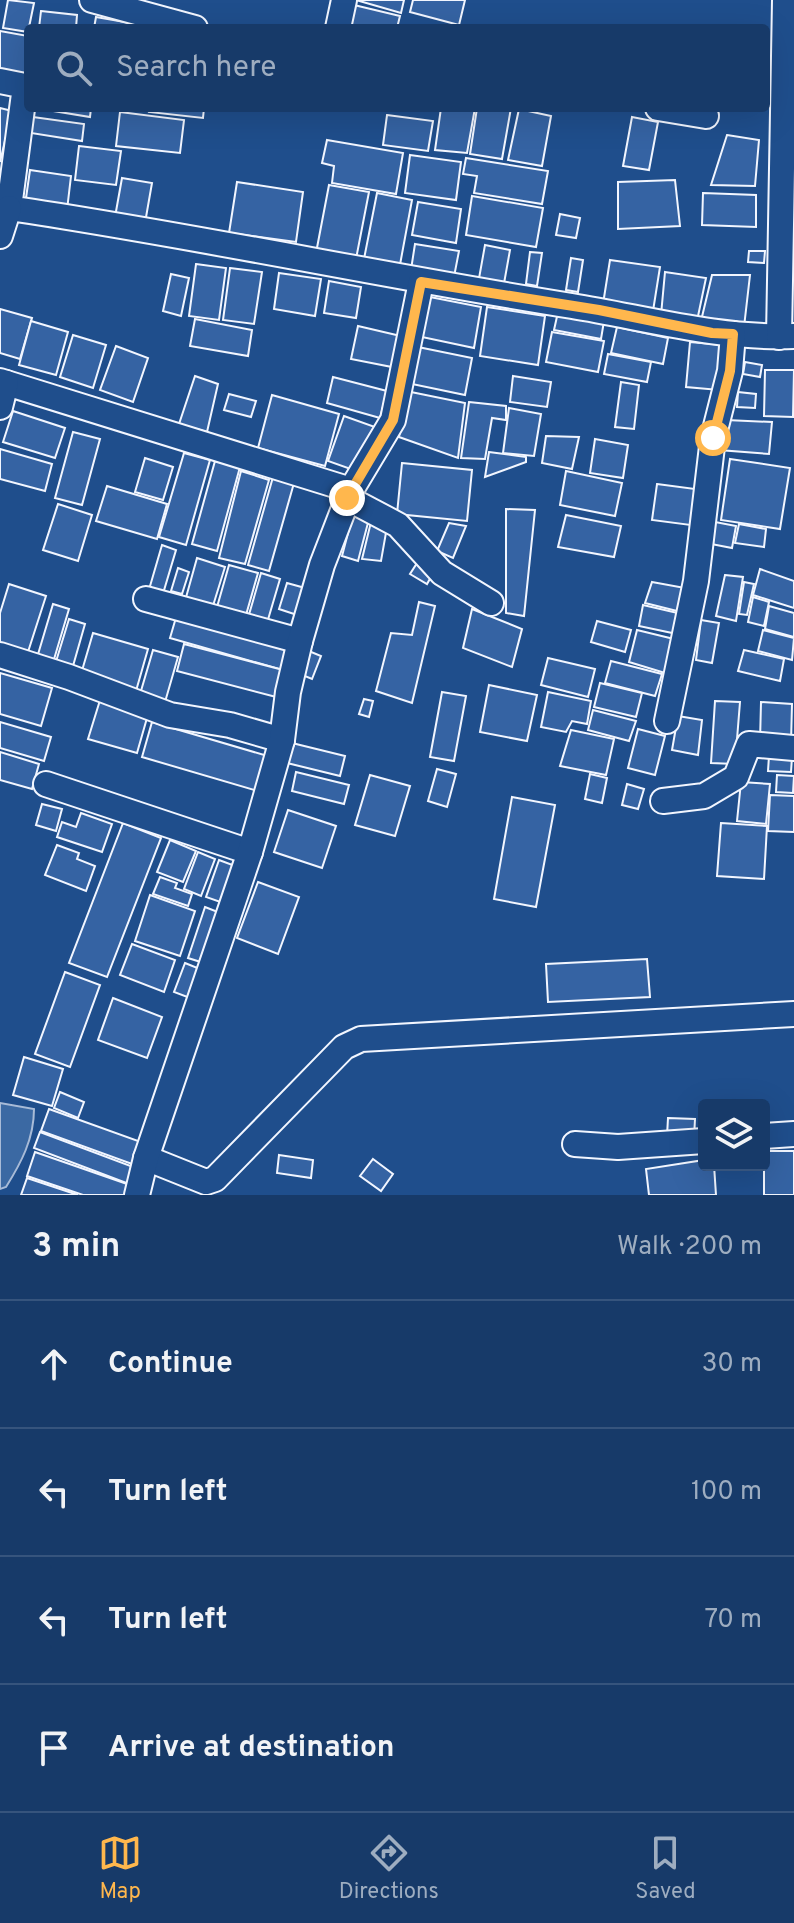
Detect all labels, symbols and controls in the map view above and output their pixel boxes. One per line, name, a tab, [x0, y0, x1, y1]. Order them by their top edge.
search box	[24, 24, 770, 112]
icon: search	[52, 46, 96, 90]
text: Search here	[116, 50, 276, 87]
route start	[695, 420, 731, 456]
route end	[329, 480, 365, 516]
map controls	[698, 1099, 770, 1171]
button: layers	[698, 1099, 770, 1171]
text: 3 min	[32, 1226, 120, 1269]
text: Walk · 200 m	[617, 1231, 762, 1264]
icon: ahead	[32, 1342, 76, 1386]
text: Continue	[108, 1346, 233, 1383]
text: 30 m	[702, 1348, 762, 1381]
icon: left	[32, 1470, 76, 1514]
text: Turn left	[108, 1474, 228, 1511]
text: 100 m	[691, 1476, 762, 1509]
icon: left	[32, 1598, 76, 1642]
text: Turn left	[108, 1602, 228, 1639]
text: 70 m	[704, 1604, 762, 1637]
icon: arrive	[32, 1726, 76, 1770]
text: Arrive at destination	[108, 1730, 394, 1767]
tab: Map	[98, 1831, 142, 1906]
tab: Directions	[339, 1831, 439, 1906]
tab: Saved	[635, 1831, 696, 1906]

